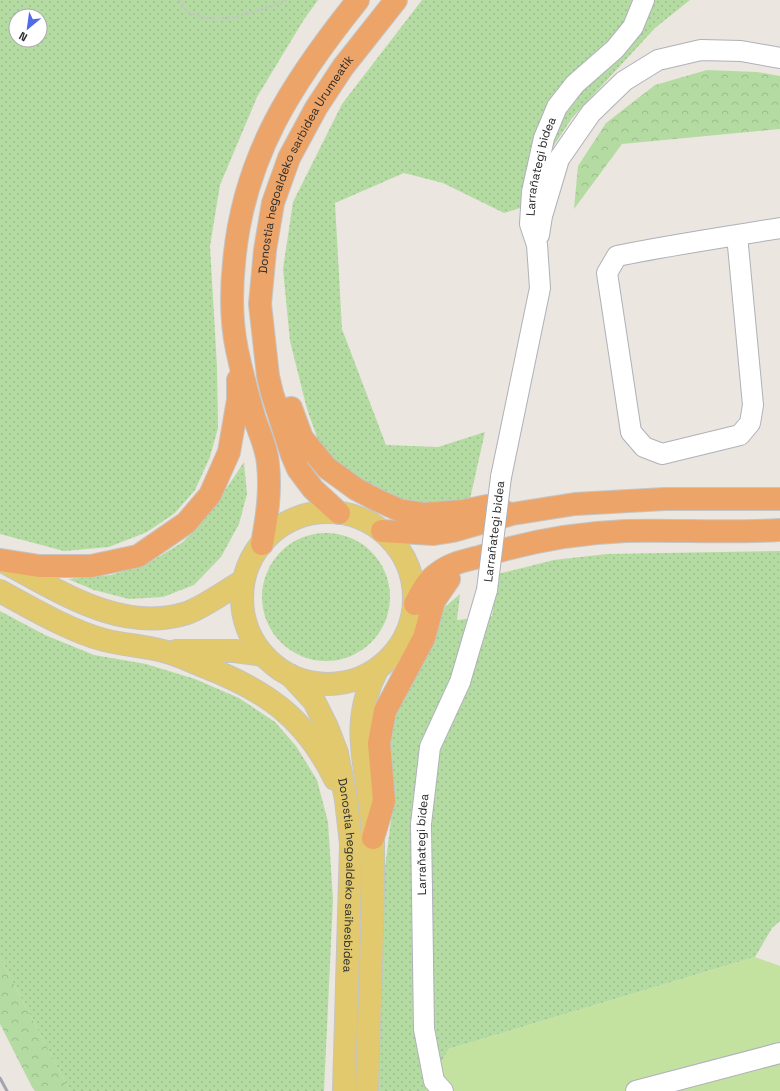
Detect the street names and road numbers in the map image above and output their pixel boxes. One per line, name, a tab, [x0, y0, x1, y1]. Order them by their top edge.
street label: Donostia hegoaldeko sarbidea Urumeatik	[255, 52, 357, 274]
street label: Larrañategi bidea	[523, 114, 560, 217]
street label: Larrañategi bidea	[480, 480, 508, 583]
street label: Donostia hegoaldeko saihesbidea	[334, 777, 359, 973]
street label: Larrañategi bidea	[413, 793, 432, 895]

